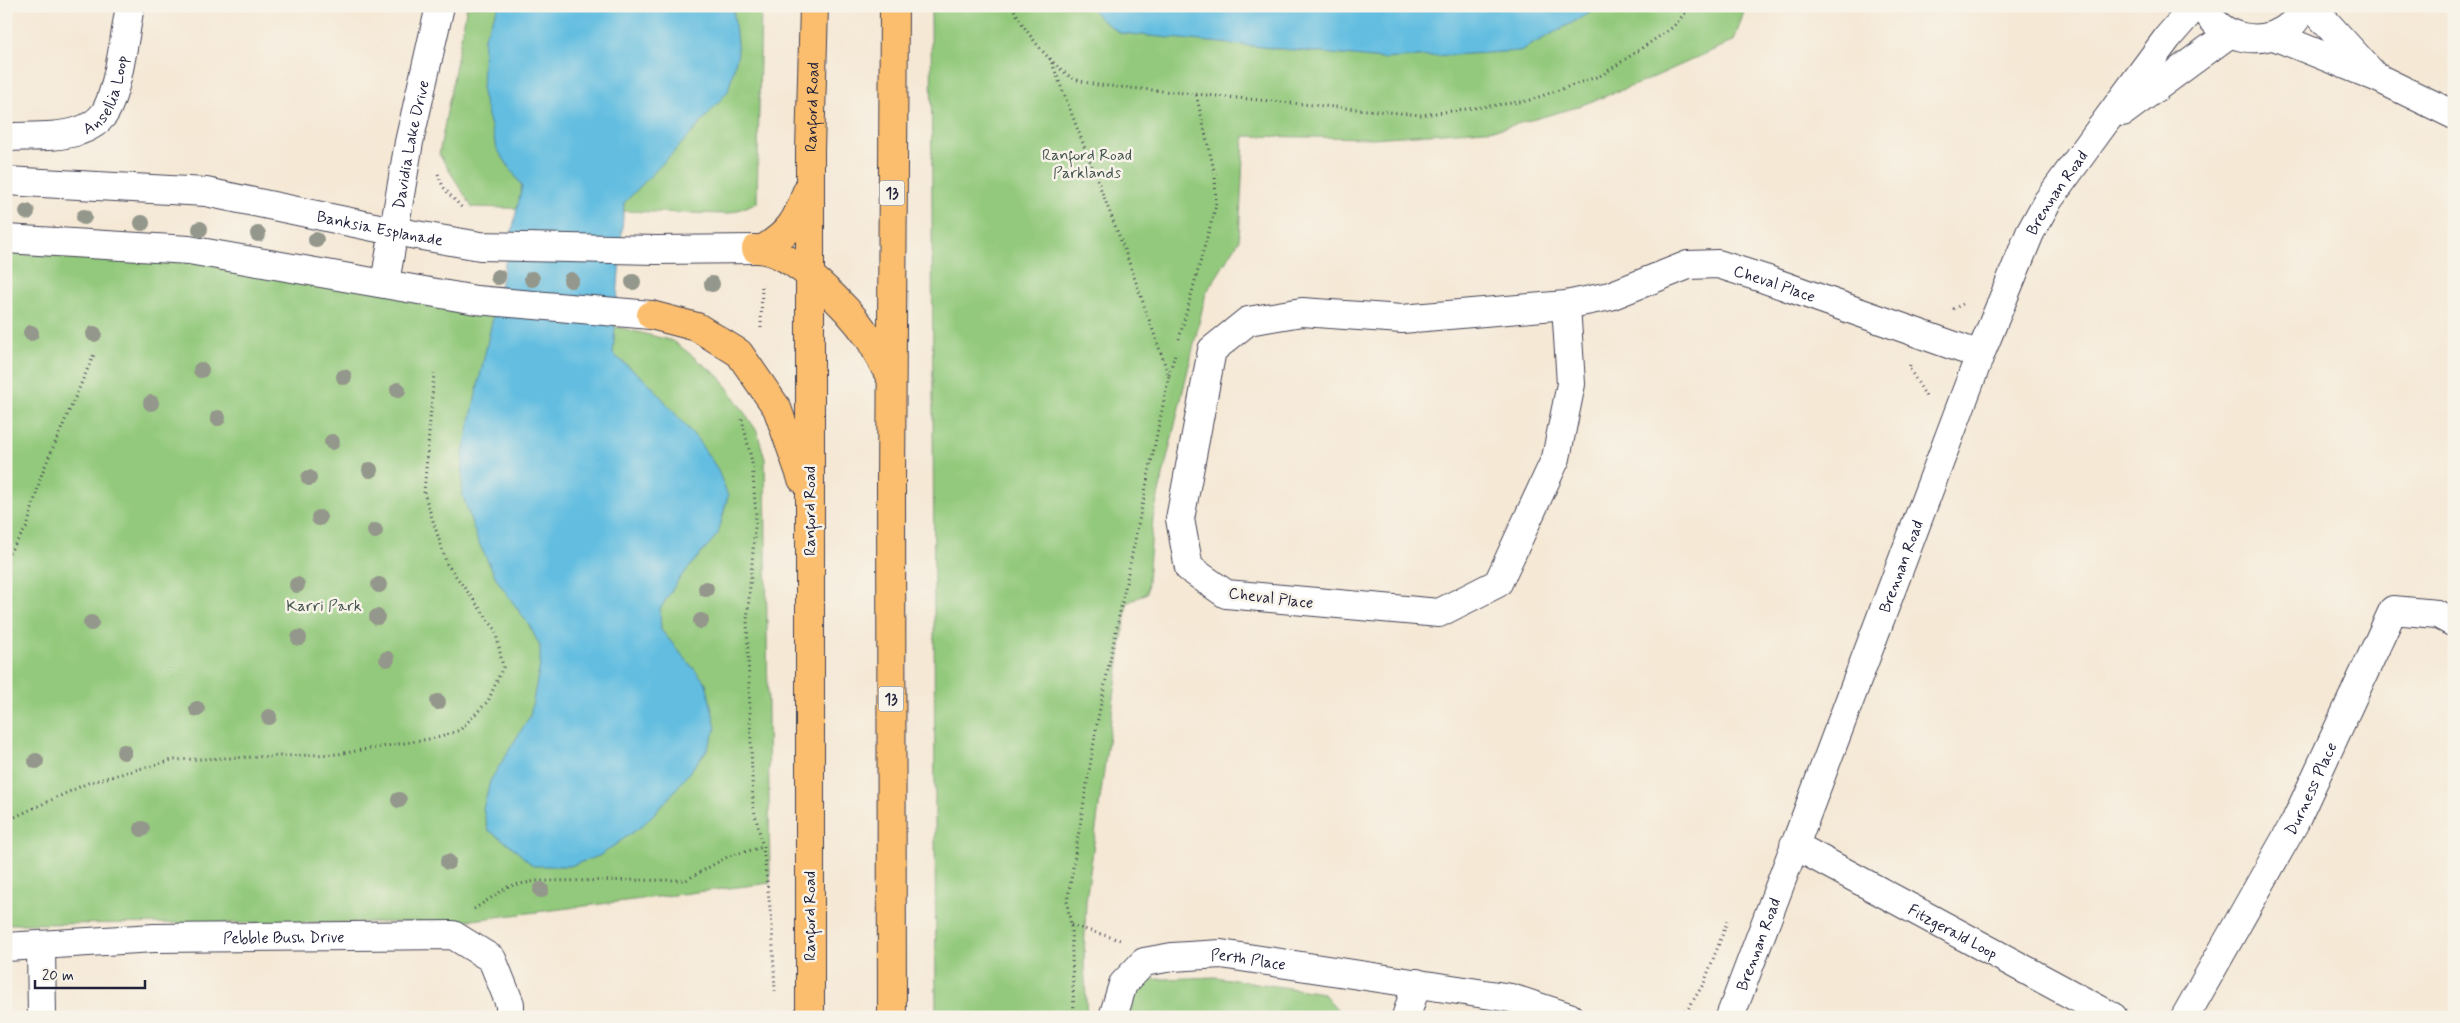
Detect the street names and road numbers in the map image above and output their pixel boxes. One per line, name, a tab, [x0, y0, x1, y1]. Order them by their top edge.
street label: Ansellia Loop	[79, 54, 133, 140]
street label: Ranford Road	[801, 62, 825, 152]
street label: Davidia Lake Drive	[389, 78, 435, 211]
street label: Brennan Road	[2022, 147, 2093, 239]
road number: 13	[880, 180, 904, 206]
street label: Banksia Esplanade	[315, 206, 445, 251]
street label: Cheval Place	[1731, 261, 1818, 308]
street label: Ranford Road	[800, 466, 823, 556]
street label: Brennan Road	[1875, 517, 1929, 616]
street label: Cheval Place	[1227, 583, 1314, 614]
road number: 13	[878, 686, 904, 712]
street label: Durness Place	[2281, 739, 2343, 839]
street label: Ranford Road	[800, 871, 823, 961]
street label: Brennan Road	[1732, 895, 1786, 994]
street label: Fitzgerald Loop	[1904, 900, 2001, 965]
street label: Pebble Bush Drive	[223, 927, 345, 949]
street label: Perth Place	[1210, 945, 1287, 976]

